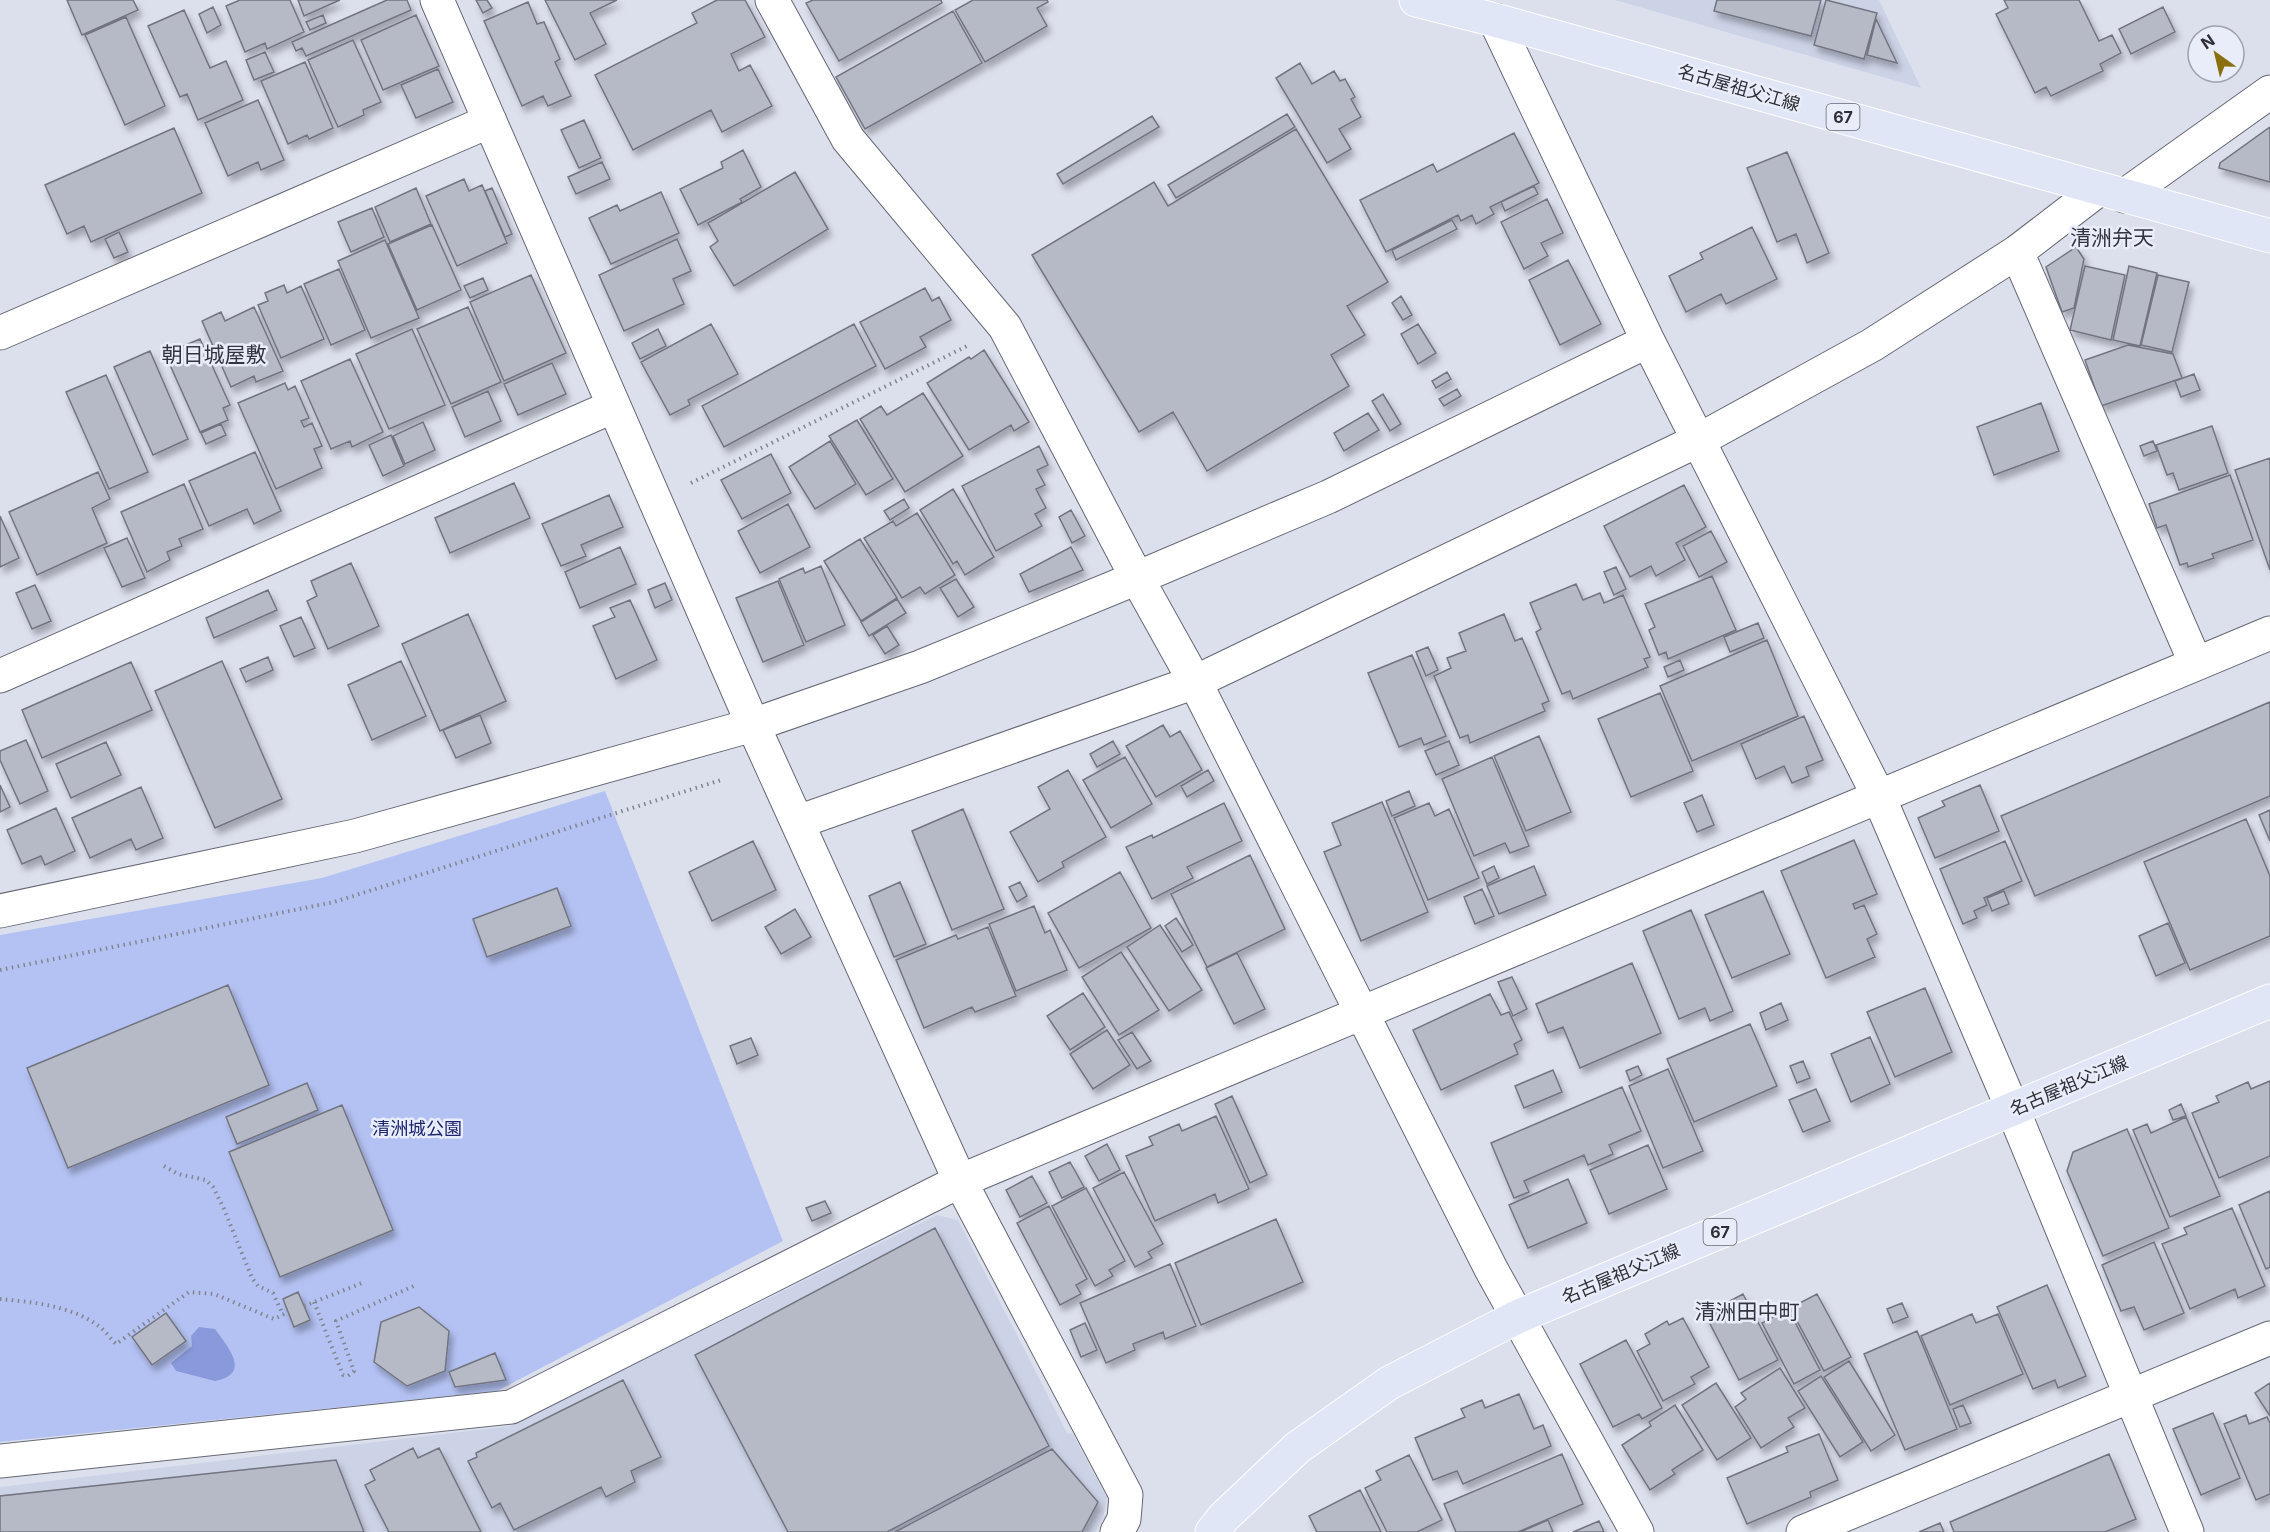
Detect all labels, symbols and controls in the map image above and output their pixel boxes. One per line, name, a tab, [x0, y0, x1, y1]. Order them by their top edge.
north arrow	[2186, 24, 2246, 84]
text: N	[2197, 30, 2218, 53]
street label: 名古屋祖父江線	[1676, 60, 1803, 115]
road number: 67	[1826, 104, 1860, 130]
district label: 清洲弁天	[2070, 225, 2154, 250]
district label: 朝日城屋敷	[162, 342, 267, 367]
street label: 名古屋祖父江線	[2007, 1051, 2131, 1120]
park label: 清洲城公園	[372, 1118, 462, 1139]
road number: 67	[1704, 1219, 1736, 1245]
street label: 名古屋祖父江線	[1559, 1239, 1683, 1308]
district label: 清洲田中町	[1695, 1299, 1800, 1324]

